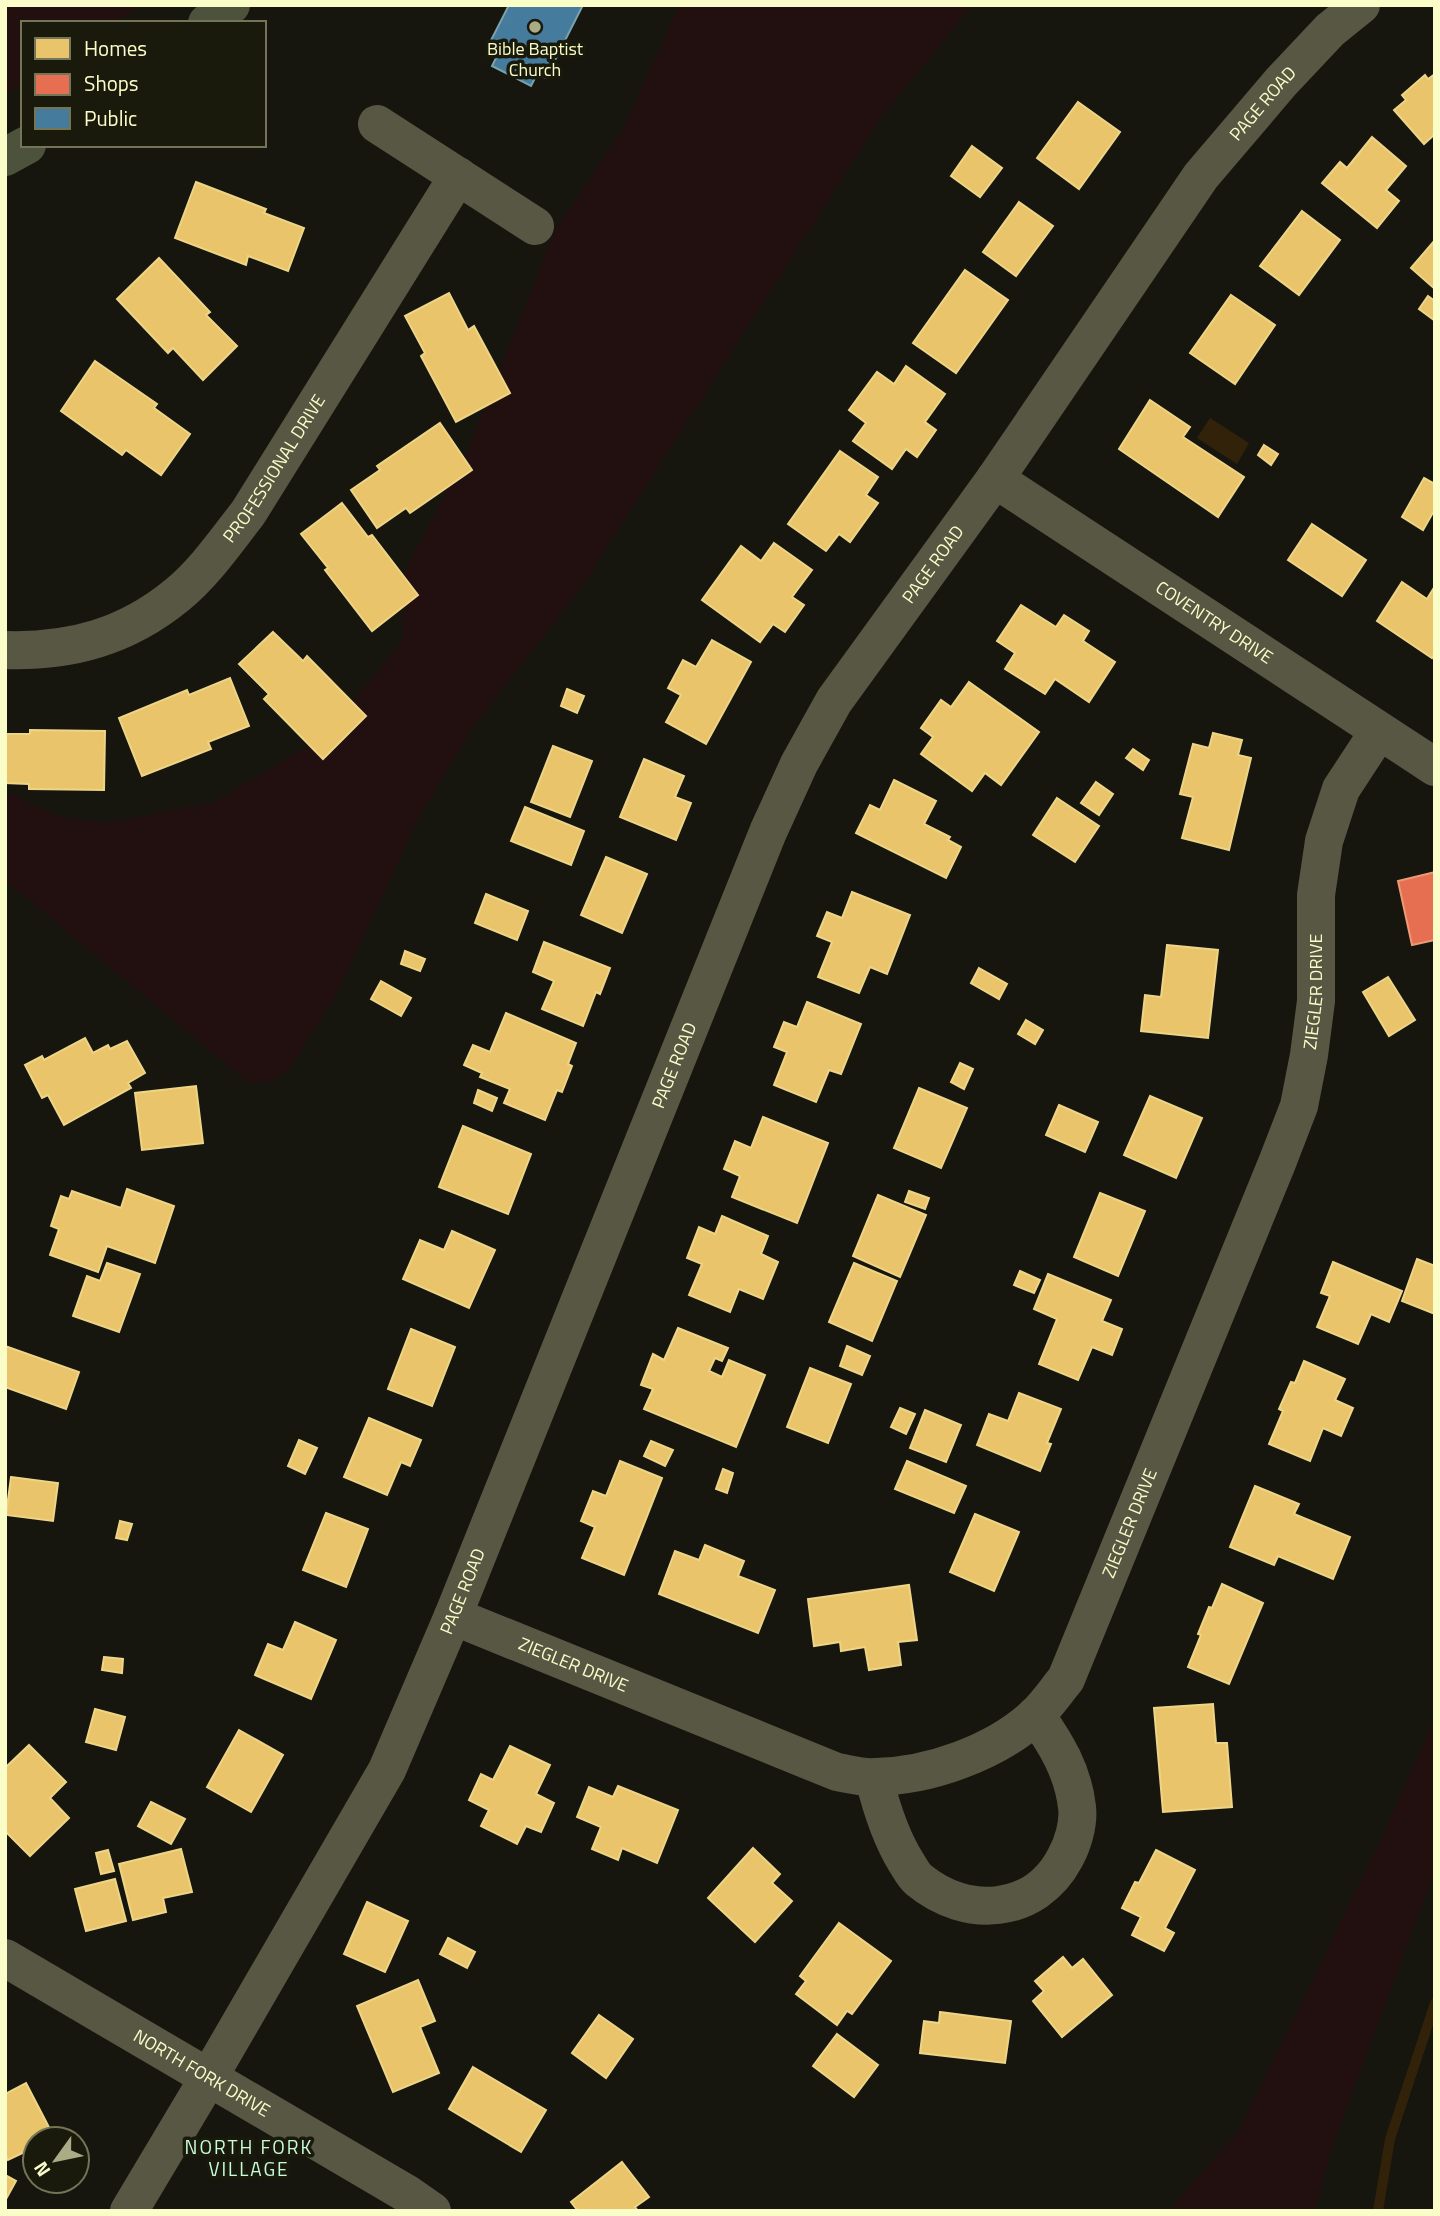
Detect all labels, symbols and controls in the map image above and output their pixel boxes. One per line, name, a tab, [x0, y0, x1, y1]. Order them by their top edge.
marker: Bible Baptist Church	[527, 19, 543, 35]
legend	[21, 21, 266, 147]
text: Homes	[84, 32, 147, 64]
place label: Bible Baptist Church	[487, 35, 584, 83]
street label: PAGE ROAD	[1223, 60, 1302, 147]
text: Shops	[84, 67, 139, 99]
text: Public	[84, 102, 137, 134]
street label: PROFESSIONAL DRIVE	[216, 389, 332, 548]
street label: PAGE ROAD	[895, 519, 970, 609]
street label: COVENTRY DRIVE	[1150, 574, 1279, 670]
street label: ZIEGLER DRIVE	[1296, 934, 1330, 1051]
street label: PAGE ROAD	[644, 1018, 703, 1112]
street label: ZIEGLER DRIVE	[1095, 1464, 1164, 1582]
street label: PAGE ROAD	[433, 1544, 492, 1638]
street label: ZIEGLER DRIVE	[515, 1630, 633, 1699]
street label: NORTH FORK DRIVE	[128, 2022, 275, 2124]
north arrow	[21, 2125, 91, 2195]
district label: NORTH FORK VILLAGE	[185, 2132, 313, 2183]
text: N	[26, 2156, 57, 2183]

